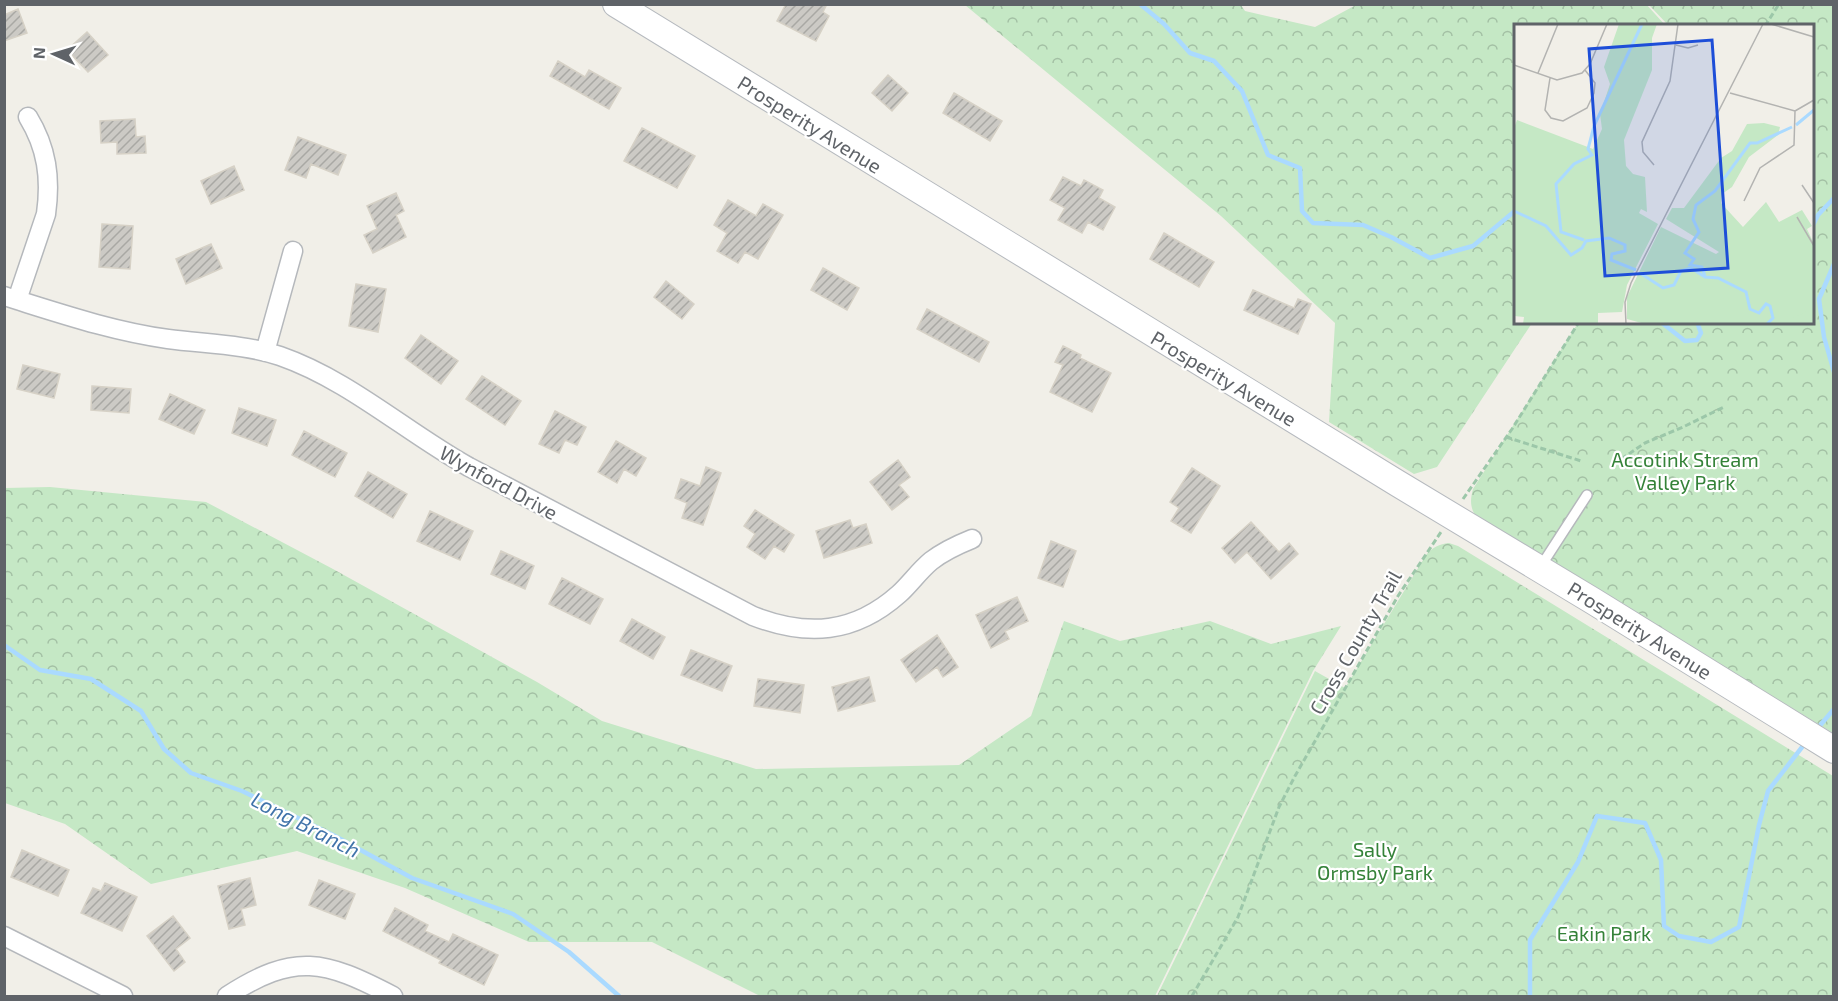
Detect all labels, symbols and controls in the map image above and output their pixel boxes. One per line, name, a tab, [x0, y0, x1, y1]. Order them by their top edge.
north arrow	[24, 24, 84, 84]
inset map	[1514, 24, 1814, 324]
text: N	[29, 46, 48, 59]
street label: Prosperity Avenue	[734, 70, 886, 178]
street label: Prosperity Avenue	[1147, 325, 1301, 431]
street label: Wynford Drive	[436, 440, 562, 524]
park label: Accotink Stream Valley Park	[1611, 447, 1759, 494]
street label: Cross County Trail	[1304, 566, 1406, 718]
street label: Prosperity Avenue	[1564, 576, 1716, 684]
water label: Long Branch	[247, 786, 365, 862]
park label: Sally Ormsby Park	[1317, 837, 1433, 884]
park label: Eakin Park	[1557, 921, 1651, 945]

